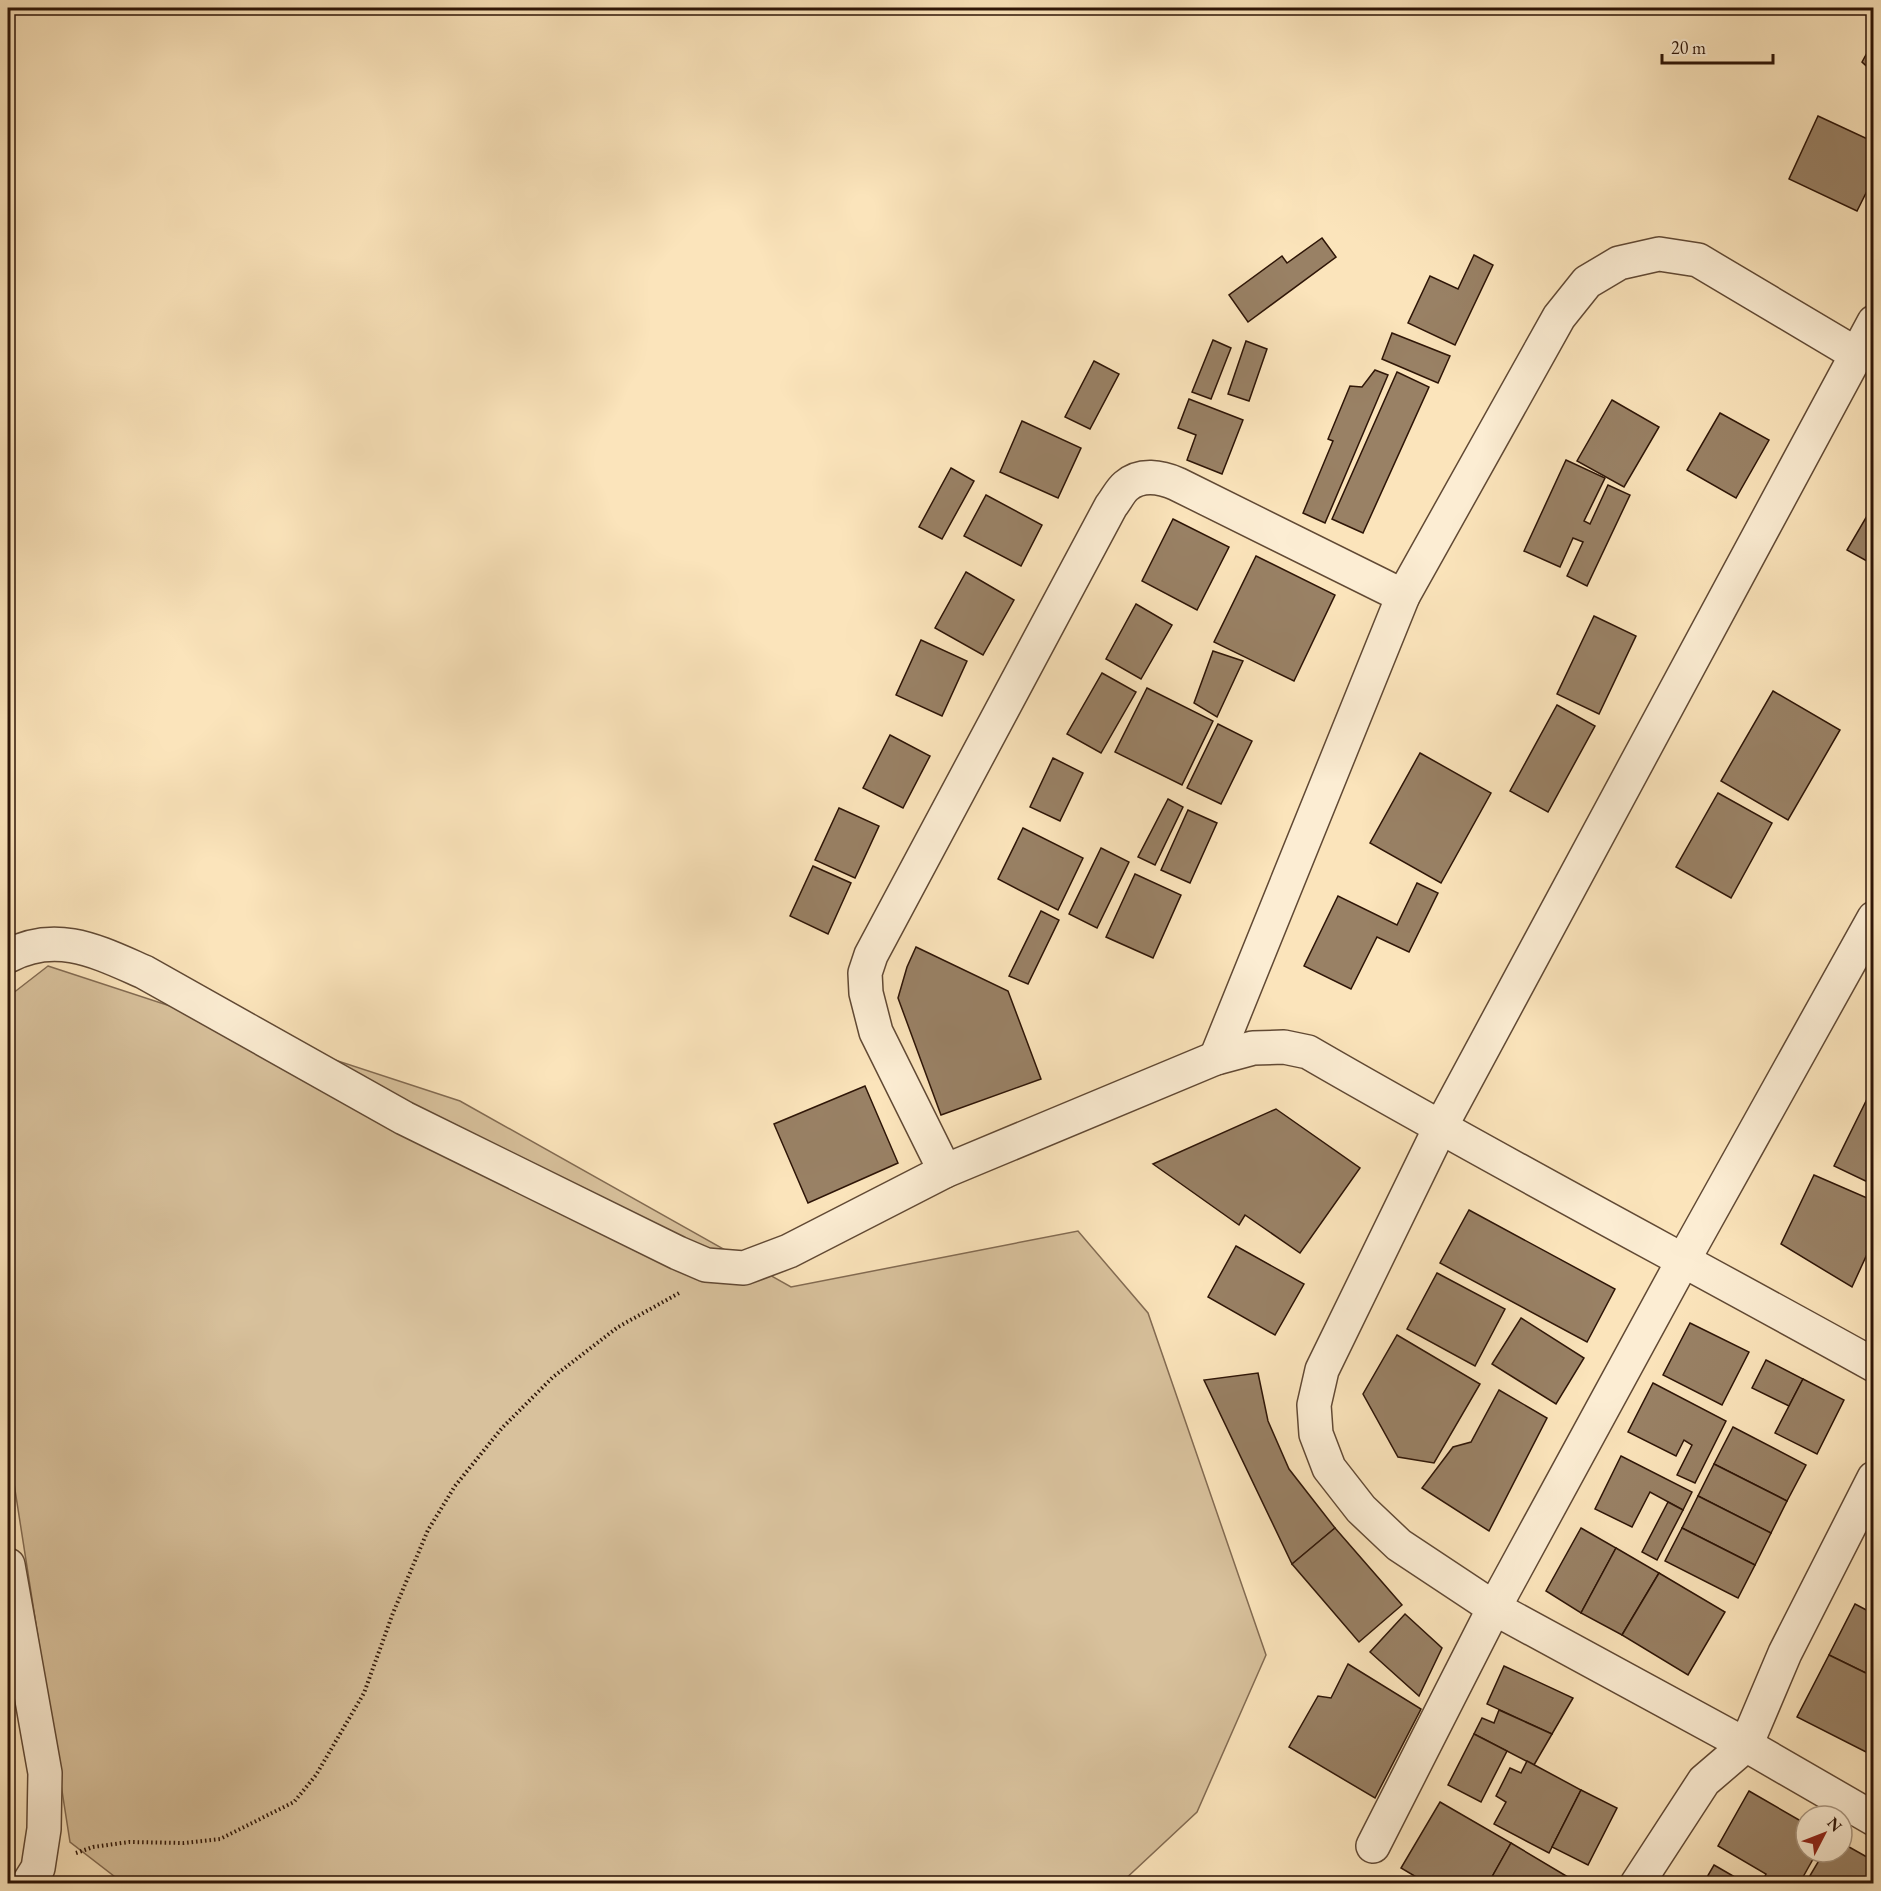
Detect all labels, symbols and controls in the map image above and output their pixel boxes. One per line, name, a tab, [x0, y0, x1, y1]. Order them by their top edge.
scale bar	[1662, 27, 1773, 65]
text: 20 m	[1671, 36, 1706, 59]
north arrow	[1794, 1804, 1854, 1864]
text: N	[1823, 1812, 1847, 1836]

